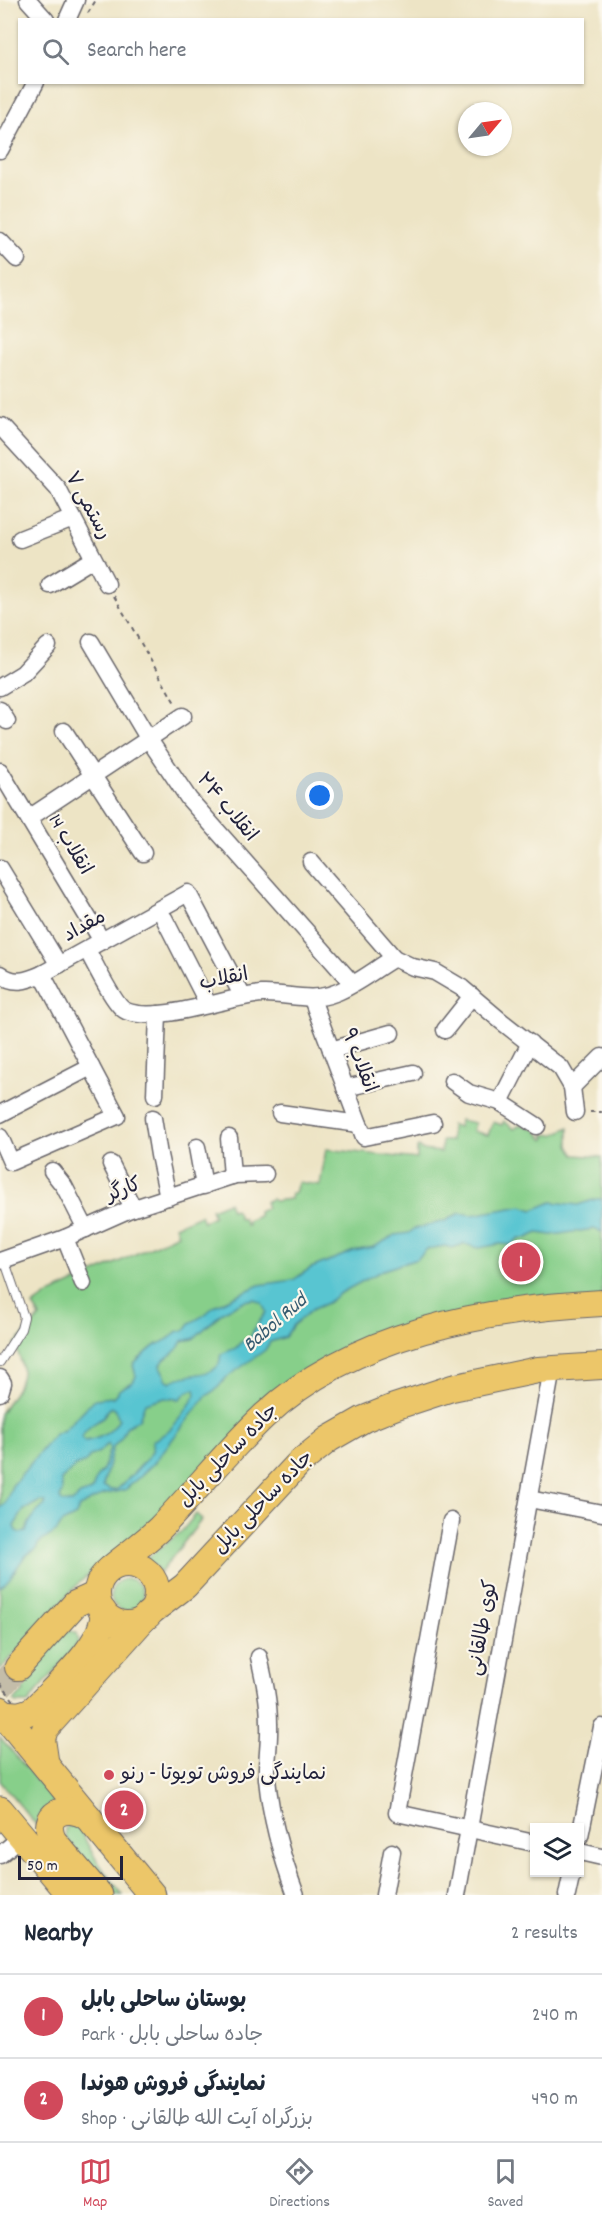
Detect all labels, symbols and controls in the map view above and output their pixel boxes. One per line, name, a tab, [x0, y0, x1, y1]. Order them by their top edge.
search box	[18, 18, 584, 84]
icon: search	[39, 35, 72, 68]
text: Search here	[87, 36, 186, 67]
north arrow	[458, 102, 512, 156]
street label: رستمی ۷	[57, 467, 117, 545]
street label: انقلاب ۲۴	[189, 767, 263, 849]
your location	[305, 781, 334, 810]
street label: انقلاب 14	[40, 809, 98, 881]
street label: مقداد	[58, 904, 112, 950]
street label: انقلاب	[197, 962, 251, 998]
street label: انقلاب ۹	[333, 1025, 383, 1097]
street label: کارگر	[100, 1172, 146, 1211]
pin: 1	[502, 1240, 540, 1284]
water label: Babol Rud	[237, 1285, 317, 1361]
street label: جاده ساحلی بابل	[172, 1398, 286, 1514]
street label: جاده ساحلی بایل	[207, 1445, 321, 1561]
street label: کوی طالقانی	[462, 1578, 506, 1678]
place label: نمایندگی فروش تویوتا - رنو	[119, 1761, 326, 1789]
marker: نمایندگی فروش تویوتا - رنو	[102, 1768, 116, 1782]
pin: 2	[104, 1788, 144, 1832]
map controls	[530, 1823, 584, 1877]
button: layers	[530, 1823, 584, 1877]
scale bar	[18, 1853, 123, 1880]
text: 50 m	[27, 1855, 58, 1878]
text: Nearby	[24, 1916, 92, 1953]
text: 2 results	[511, 1920, 578, 1948]
text: بوستان ساحلی بابل	[81, 1986, 246, 2017]
text: 1	[41, 2002, 46, 2030]
text: 240 m	[532, 2002, 578, 2030]
text: Park · جاده ساحلی بابل	[81, 2022, 263, 2050]
text: نمایندگی فروش هوندا	[81, 2070, 266, 2101]
text: 2	[39, 2086, 48, 2114]
text: 490 m	[531, 2086, 578, 2114]
text: Shop · بزرگراه آیت الله طالقانی	[81, 2106, 313, 2134]
tab: Map	[79, 2155, 112, 2214]
tab: Directions	[269, 2155, 330, 2214]
tab: Saved	[487, 2155, 523, 2214]

